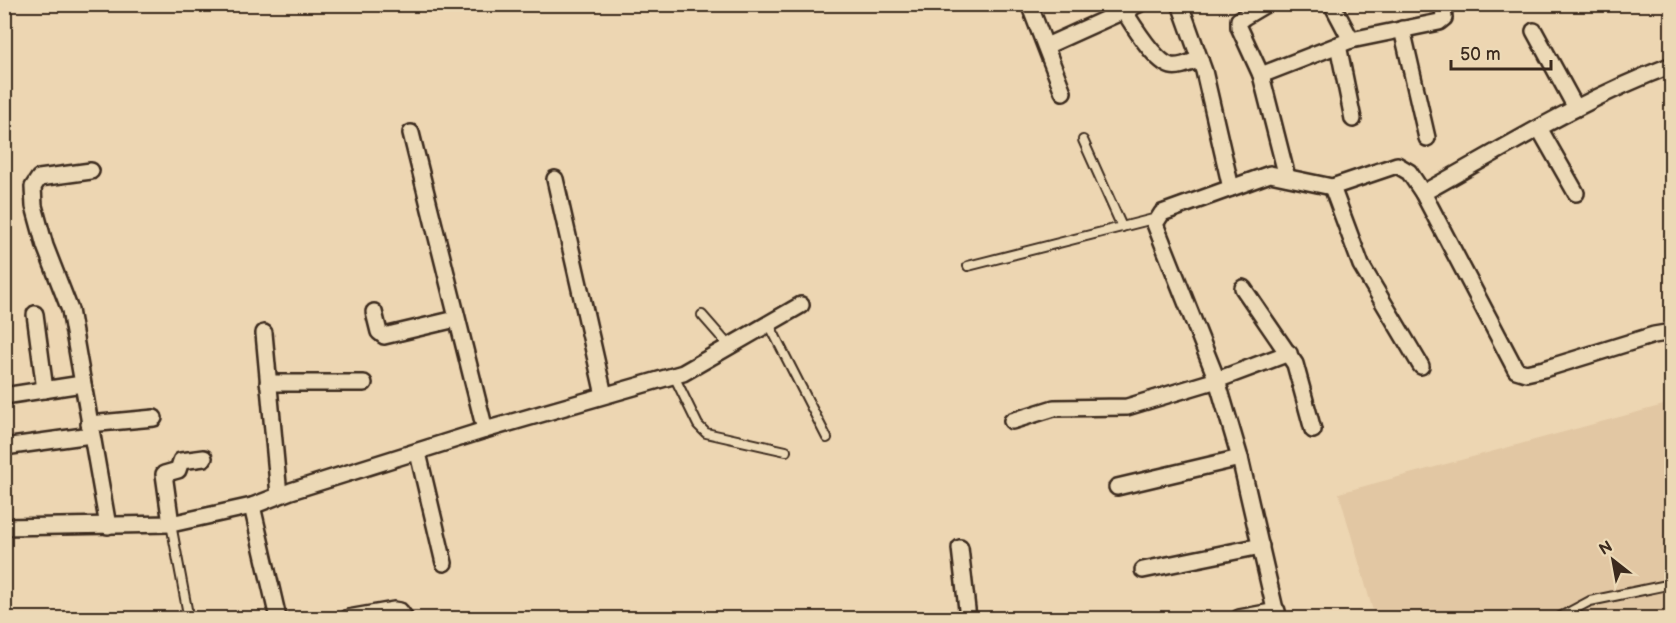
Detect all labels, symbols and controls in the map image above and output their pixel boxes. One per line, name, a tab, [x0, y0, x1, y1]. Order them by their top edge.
scale bar	[1451, 33, 1552, 71]
text: 50 m	[1460, 44, 1501, 65]
north arrow	[1583, 530, 1643, 590]
text: N	[1596, 537, 1616, 560]

